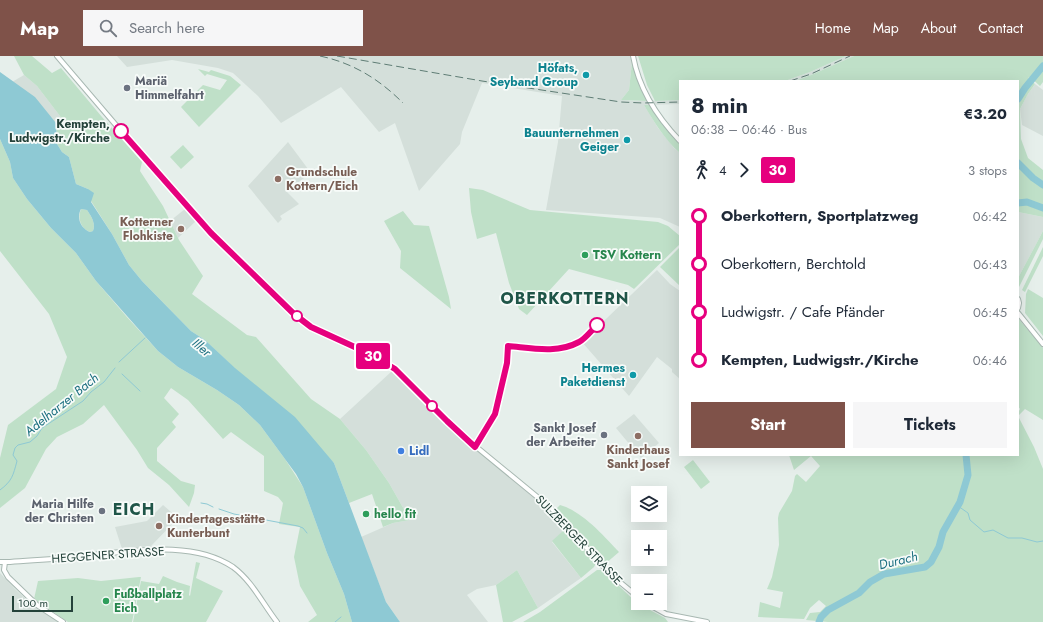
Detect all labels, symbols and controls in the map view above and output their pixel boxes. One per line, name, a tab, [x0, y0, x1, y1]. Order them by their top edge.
search box	[83, 10, 363, 46]
text: Map	[20, 15, 59, 42]
icon: search	[97, 17, 119, 39]
text: Search here	[129, 17, 205, 39]
text: Home	[815, 18, 851, 38]
text: Map	[873, 18, 899, 38]
text: About	[921, 18, 956, 38]
text: Contact	[978, 18, 1023, 38]
place label: Höfats, Seyband Group	[490, 59, 579, 91]
marker: Höfats, Seyband Group	[581, 70, 591, 80]
place label: Mariä Himmelfahrt	[135, 72, 204, 104]
marker: Mariä Himmelfahrt	[122, 83, 132, 93]
text: 8 min	[691, 89, 748, 121]
text: €3.20	[963, 103, 1007, 125]
place label: Kempten, Ludwigstr./Kirche	[9, 115, 110, 147]
text: 06:38 – 06:46 · Bus	[691, 120, 807, 139]
marker: Kempten, Ludwigstr./Kirche	[113, 123, 129, 139]
place label: Bauunternehmen Geiger	[524, 124, 619, 156]
marker: Bauunternehmen Geiger	[622, 135, 632, 145]
icon: walk	[691, 159, 713, 181]
icon: forward	[733, 159, 755, 181]
text: 30	[769, 160, 787, 180]
text: 4	[719, 161, 727, 180]
text: 3 stops	[968, 161, 1007, 180]
place label: Grundschule Kottern/Eich	[286, 163, 358, 195]
marker: Grundschule Kottern/Eich	[273, 174, 283, 184]
text: Oberkottern, Sportplatzweg	[721, 205, 918, 227]
text: 06:42	[973, 207, 1007, 226]
place label: Kotterner Flohkiste	[120, 213, 173, 245]
marker: Kotterner Flohkiste	[176, 224, 186, 234]
place label: TSV Kottern	[593, 246, 661, 264]
marker: TSV Kottern	[580, 250, 590, 260]
text: Oberkottern, Berchtold	[721, 253, 866, 275]
text: 06:43	[973, 255, 1007, 274]
district label: OBERKOTTERN	[501, 287, 629, 310]
text: Ludwigstr. / Cafe Pfänder	[721, 301, 885, 323]
text: 06:45	[973, 303, 1007, 322]
unlabelled marker	[291, 310, 303, 322]
unlabelled marker	[589, 317, 605, 333]
water label: Iller	[188, 334, 216, 361]
line badge: 30	[355, 343, 391, 369]
text: 30	[364, 346, 382, 366]
text: Kempten, Ludwigstr./Kirche	[721, 349, 919, 371]
text: 06:46	[973, 351, 1007, 370]
place label: Hermes Paketdienst	[560, 359, 626, 391]
water label: Adelharzer Bach	[19, 368, 103, 441]
marker: Hermes Paketdienst	[628, 370, 638, 380]
unlabelled marker	[426, 400, 438, 412]
button: Start	[691, 402, 845, 448]
button: Tickets	[853, 402, 1007, 448]
place label: Sankt Josef der Arbeiter	[526, 419, 597, 451]
marker: Sankt Josef der Arbeiter	[599, 430, 609, 440]
marker: Kinderhaus Sankt Josef	[633, 431, 643, 441]
place label: Kinderhaus Sankt Josef	[606, 441, 670, 473]
place label: Lidl	[409, 442, 429, 460]
marker: Lidl	[396, 446, 406, 456]
map controls	[631, 486, 667, 610]
button: layers	[631, 486, 667, 522]
street label: SULZBERGER STRASSE	[531, 491, 627, 589]
place label: Maria Hilfe der Christen	[25, 495, 94, 527]
district label: EICH	[113, 498, 155, 521]
place label: hello fit	[374, 505, 416, 523]
marker: Maria Hilfe der Christen	[97, 506, 107, 516]
marker: hello fit	[361, 509, 371, 519]
place label: Kindertagesstätte Kunterbunt	[167, 510, 265, 542]
marker: Kindertagesstätte Kunterbunt	[154, 521, 164, 531]
button: +	[631, 530, 667, 566]
street label: HEGGENER STRASSE	[51, 542, 165, 568]
water label: Durach	[877, 546, 920, 574]
button: −	[631, 574, 667, 610]
place label: Fußballplatz Eich	[114, 585, 183, 617]
scale bar	[12, 594, 73, 613]
text: 100 m	[18, 595, 48, 611]
marker: Fußballplatz Eich	[101, 596, 111, 606]

